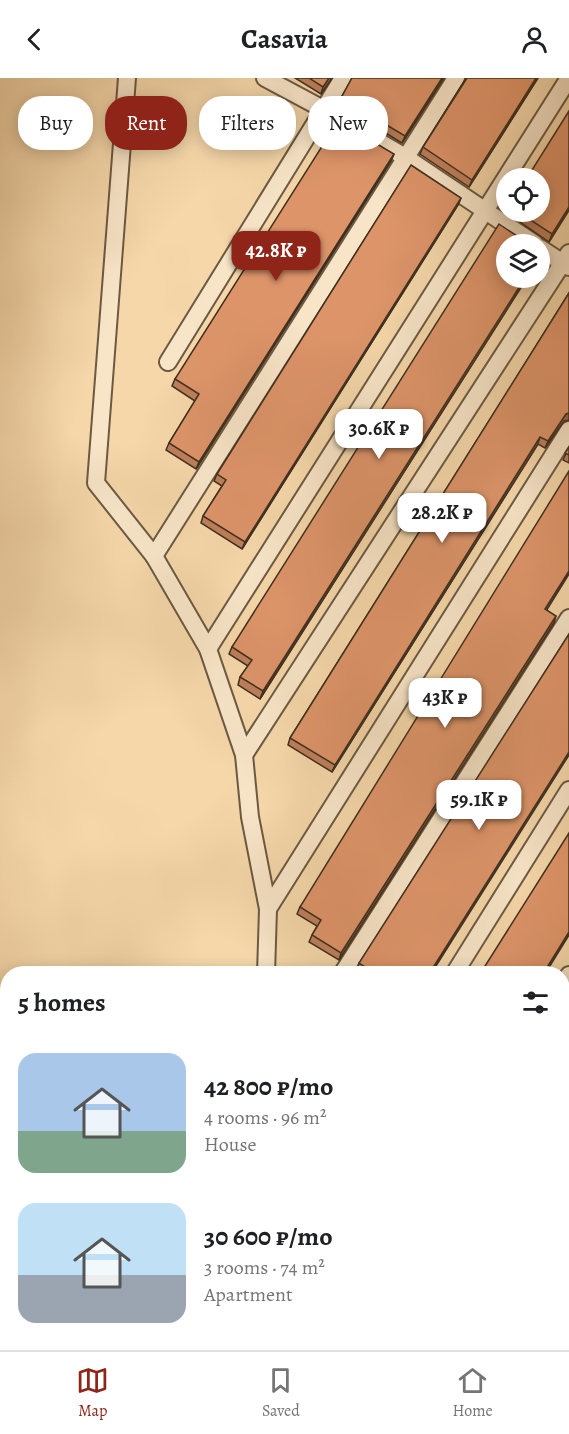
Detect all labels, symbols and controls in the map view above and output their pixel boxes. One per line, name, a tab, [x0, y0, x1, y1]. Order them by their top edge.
text: Casavia	[241, 21, 328, 57]
icon: back	[18, 23, 51, 56]
icon: person	[518, 23, 551, 56]
chip: Buy	[18, 96, 93, 150]
chip: Rent	[105, 96, 187, 150]
chip: Filters	[199, 96, 296, 150]
chip: New	[308, 96, 388, 150]
map controls	[496, 168, 550, 288]
button: locate	[496, 168, 550, 222]
pin: 42.8K ₽	[221, 231, 331, 282]
button: layers	[496, 234, 550, 288]
text: 42.8K ₽	[246, 237, 306, 264]
pin: 30.6K ₽	[324, 409, 434, 460]
text: 30.6K ₽	[349, 415, 409, 442]
pin: 28.2K ₽	[387, 493, 497, 544]
text: 28.2K ₽	[411, 499, 473, 526]
pin: 43K ₽	[403, 678, 487, 729]
text: 43K ₽	[423, 684, 467, 711]
pin: 59.1K ₽	[424, 780, 534, 831]
text: 59.1K ₽	[450, 786, 508, 813]
text: 5 homes	[18, 985, 106, 1020]
icon: filters	[519, 986, 552, 1019]
text: 42 800 ₽/mo	[204, 1069, 333, 1104]
icon: home	[66, 1077, 138, 1149]
text: 4 rooms · 96 m²	[204, 1104, 326, 1131]
text: House	[204, 1131, 256, 1158]
text: 30 600 ₽/mo	[204, 1219, 333, 1254]
icon: home	[66, 1227, 138, 1299]
text: 3 rooms · 74 m²	[204, 1254, 325, 1281]
text: Apartment	[204, 1281, 293, 1308]
tab: Map	[76, 1364, 109, 1422]
tab: Saved	[262, 1364, 300, 1422]
tab: Home	[452, 1364, 493, 1422]

